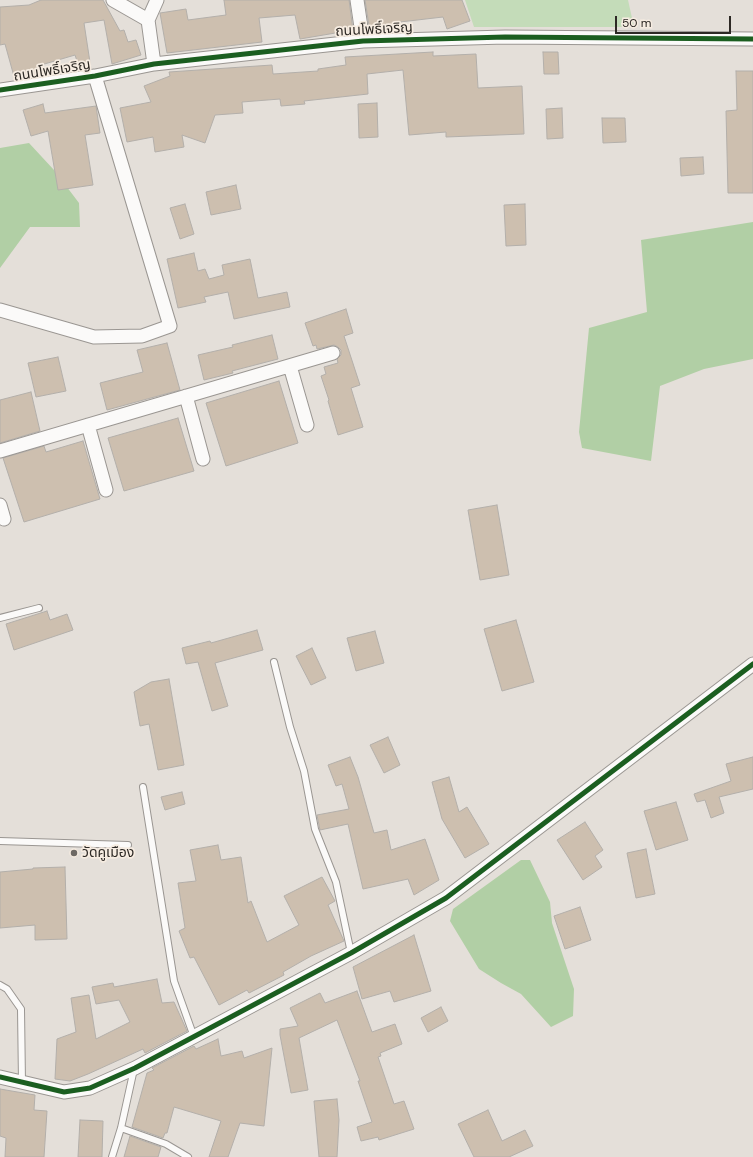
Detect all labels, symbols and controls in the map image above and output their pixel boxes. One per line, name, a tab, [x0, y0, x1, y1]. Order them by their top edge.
scale bar	[617, 8, 733, 34]
text: 50 m	[622, 15, 651, 31]
street label: ถนนโพธิ์เจริญ	[335, 20, 413, 40]
street label: ถนนโพธิ์เจริญ	[12, 57, 92, 85]
place label: วัดคูเมือง	[82, 845, 134, 861]
marker: วัดคูเมือง	[69, 848, 79, 858]

